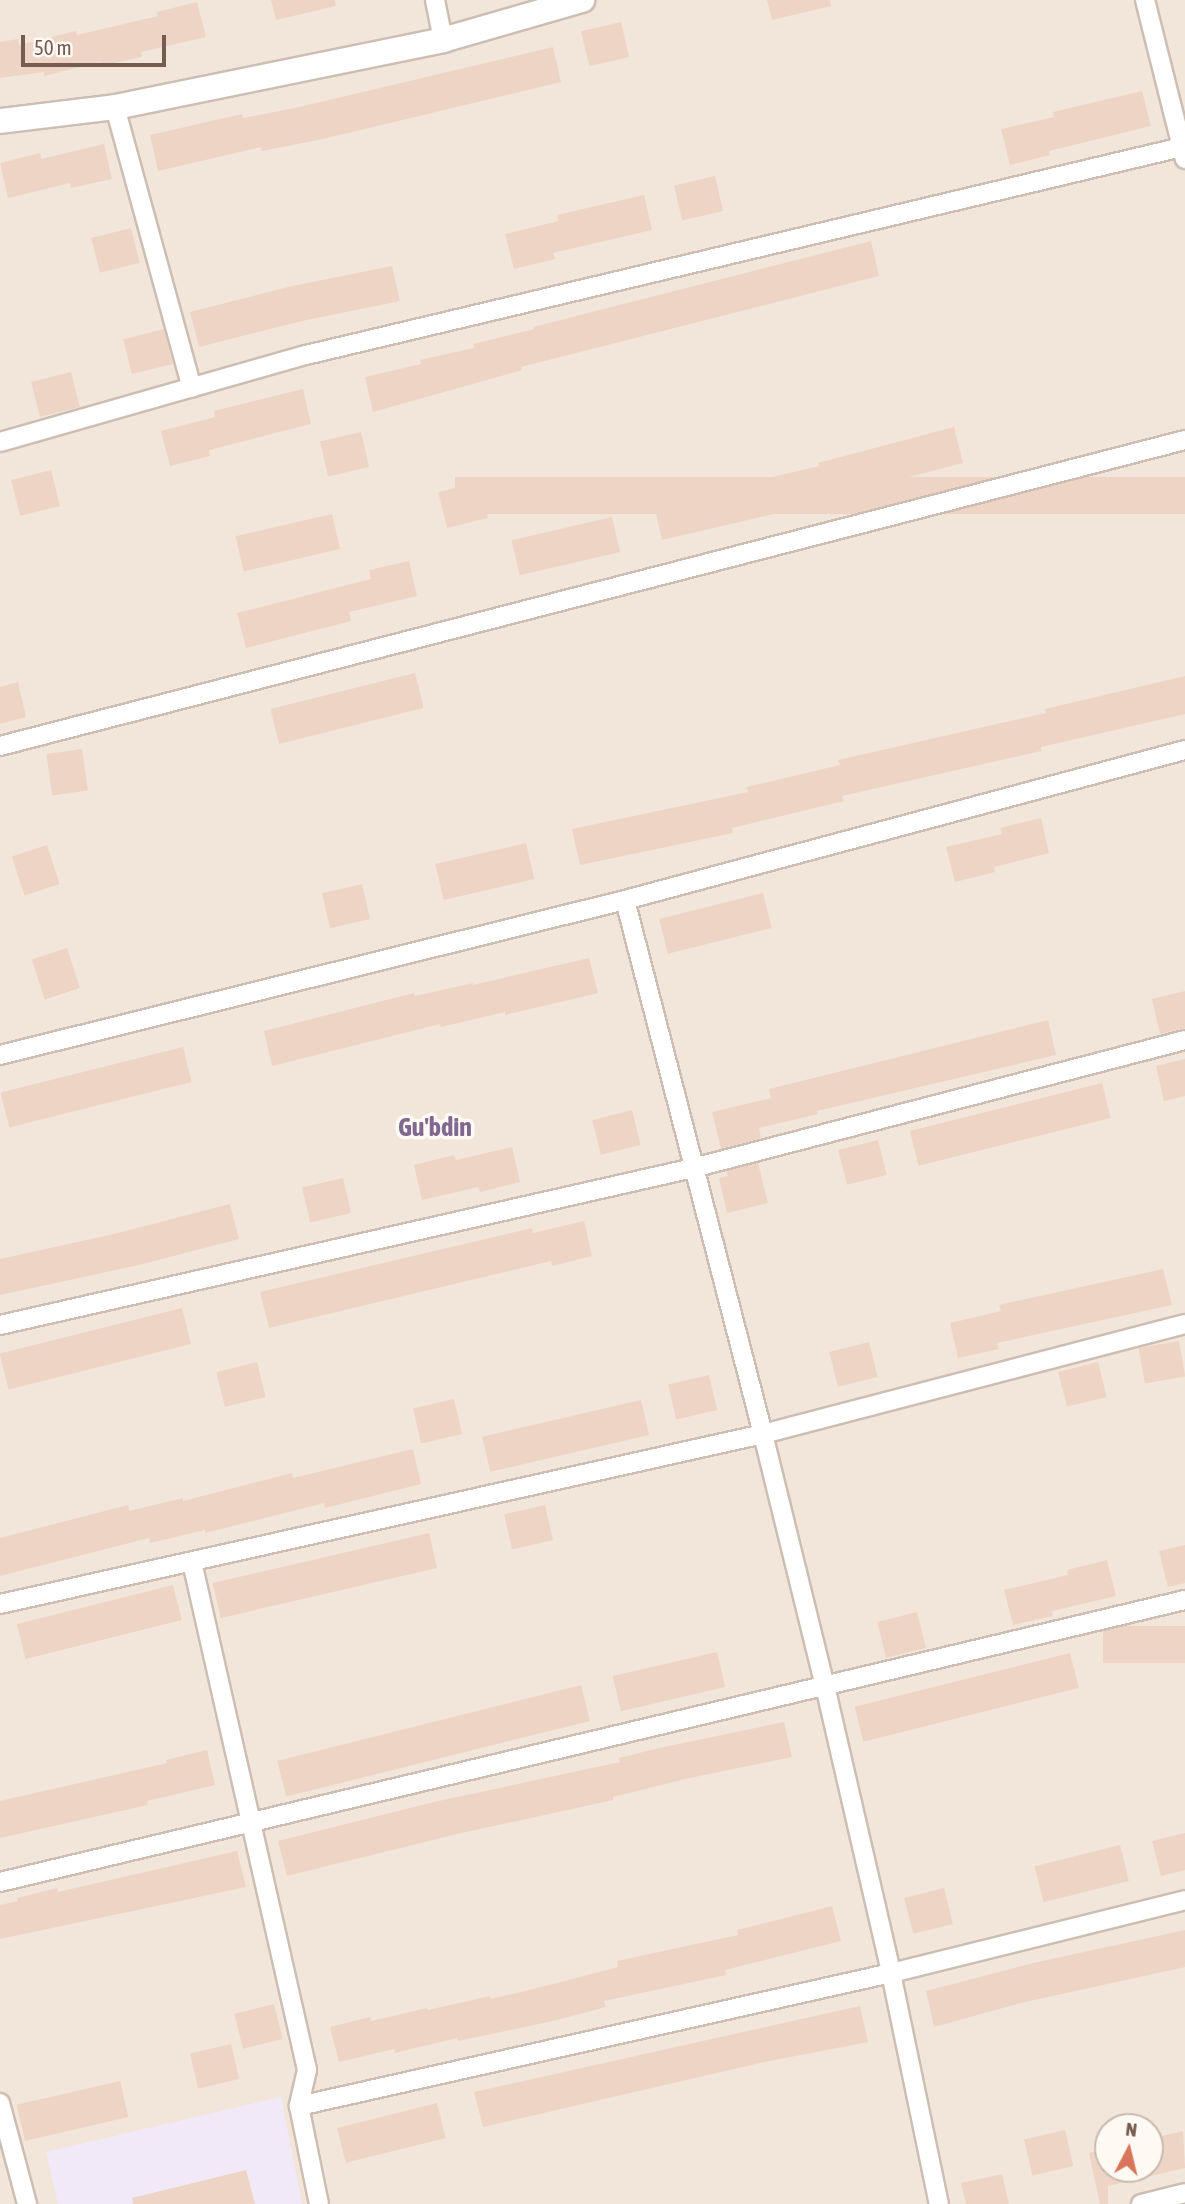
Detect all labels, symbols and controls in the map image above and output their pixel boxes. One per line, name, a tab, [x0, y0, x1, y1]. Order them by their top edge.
scale bar	[24, 21, 170, 65]
text: 50 m	[34, 35, 72, 59]
district label: Gu'bdin	[398, 1112, 472, 1144]
north arrow	[1094, 2113, 1164, 2183]
text: N	[1124, 2118, 1138, 2141]

